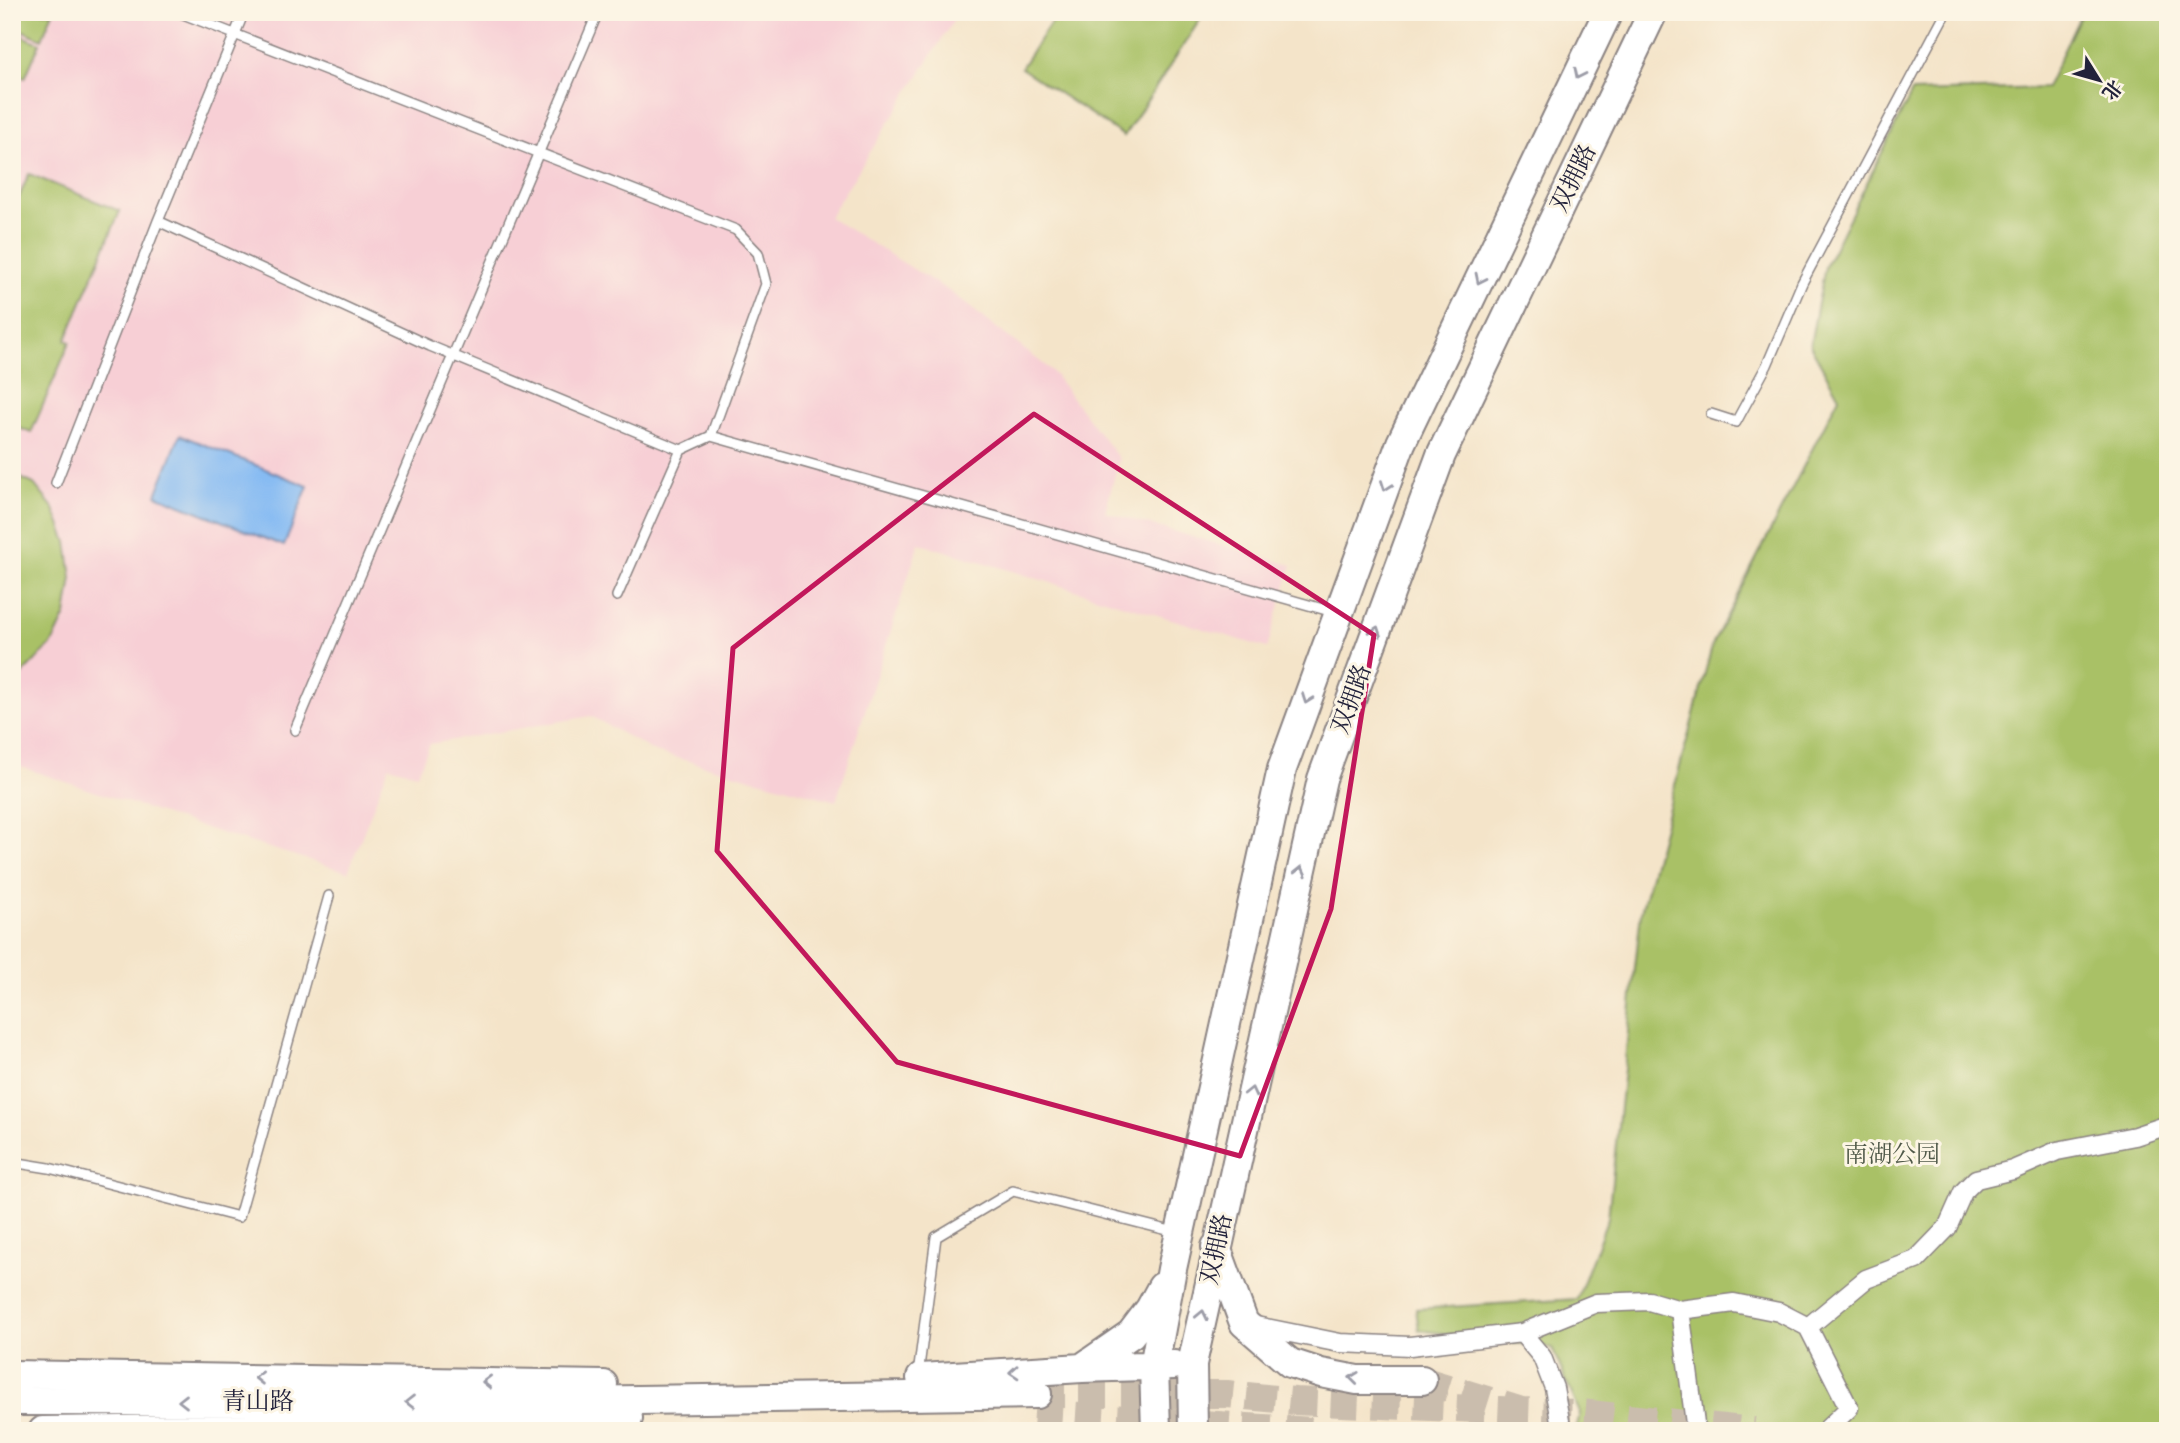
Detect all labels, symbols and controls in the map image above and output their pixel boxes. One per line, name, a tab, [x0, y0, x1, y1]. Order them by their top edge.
north arrow	[2064, 46, 2134, 116]
one-way arrow	[1573, 67, 1587, 79]
text: 北	[2094, 73, 2127, 104]
street label: 双拥路	[1544, 139, 1606, 219]
one-way arrow	[1474, 272, 1488, 284]
one-way arrow	[1380, 479, 1394, 491]
one-way arrow	[1368, 625, 1382, 637]
street label: 双拥路	[1325, 660, 1381, 739]
one-way arrow	[1302, 693, 1316, 705]
one-way arrow	[1293, 865, 1308, 877]
one-way arrow	[1243, 1087, 1257, 1099]
park label: 南湖公园	[1844, 1139, 1940, 1173]
street label: 双拥路	[1194, 1211, 1242, 1288]
one-way arrow	[1193, 1309, 1208, 1321]
one-way arrow	[1008, 1364, 1019, 1379]
one-way arrow	[253, 1370, 264, 1386]
one-way arrow	[1348, 1371, 1360, 1386]
one-way arrow	[481, 1374, 491, 1390]
street label: 青山路	[222, 1386, 294, 1420]
one-way arrow	[177, 1393, 187, 1409]
one-way arrow	[404, 1394, 415, 1410]

